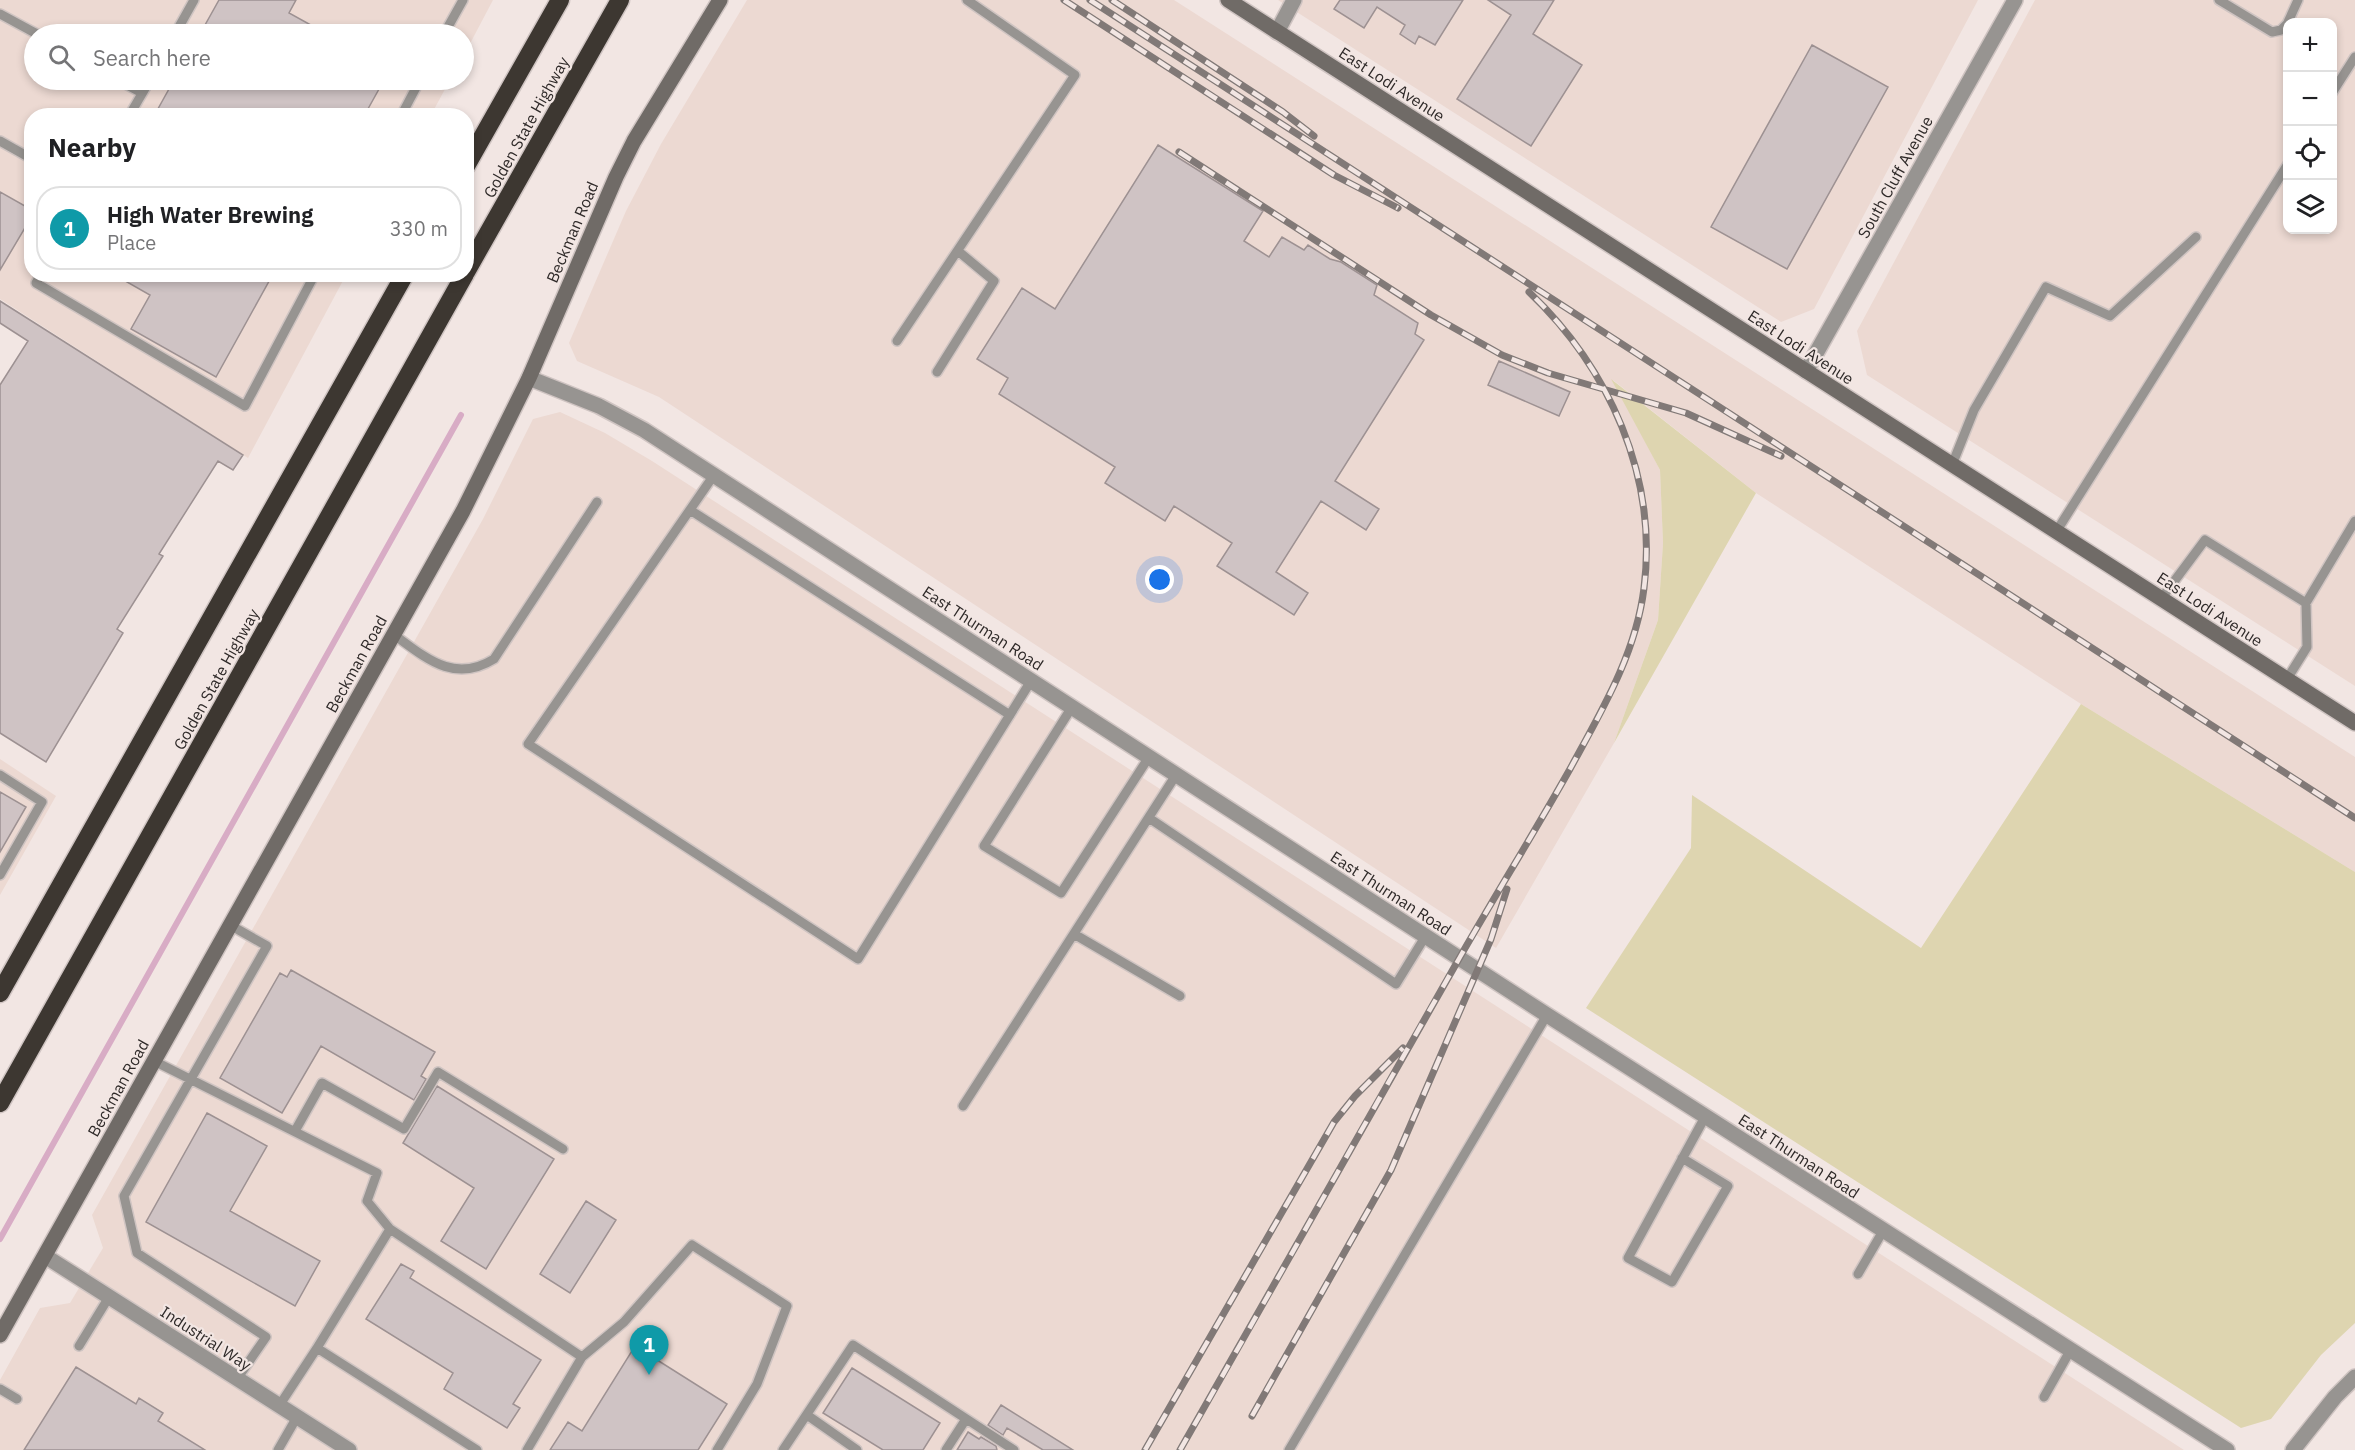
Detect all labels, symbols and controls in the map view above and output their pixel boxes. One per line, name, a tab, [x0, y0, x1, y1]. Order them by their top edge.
map controls	[2283, 18, 2337, 234]
button: +	[2283, 18, 2337, 72]
search box	[24, 24, 474, 90]
icon: search	[45, 41, 78, 74]
street label: East Lodi Avenue	[1335, 42, 1449, 126]
text: Search here	[93, 43, 211, 72]
street label: Golden State Highway	[479, 53, 573, 201]
button: −	[2283, 72, 2337, 126]
street label: South Cluff Avenue	[1853, 112, 1937, 242]
button: locate	[2283, 126, 2337, 180]
text: Nearby	[48, 130, 136, 164]
street label: Beckman Road	[542, 178, 602, 286]
button: layers	[2283, 180, 2337, 234]
text: High Water Brewing	[107, 200, 313, 229]
text: 1	[64, 215, 76, 242]
text: 330 m	[390, 215, 448, 242]
text: Place	[107, 229, 156, 256]
street label: East Lodi Avenue	[1744, 305, 1858, 389]
your location	[1145, 565, 1174, 594]
street label: East Lodi Avenue	[2153, 567, 2267, 651]
street label: East Thurman Road	[919, 581, 1047, 675]
street label: Golden State Highway	[169, 605, 263, 753]
street label: Beckman Road	[321, 612, 391, 716]
street label: East Thurman Road	[1327, 846, 1455, 940]
street label: Beckman Road	[83, 1036, 153, 1140]
street label: East Thurman Road	[1735, 1109, 1863, 1203]
street label: Industrial Way	[157, 1301, 255, 1375]
pin: 1	[630, 1326, 668, 1375]

